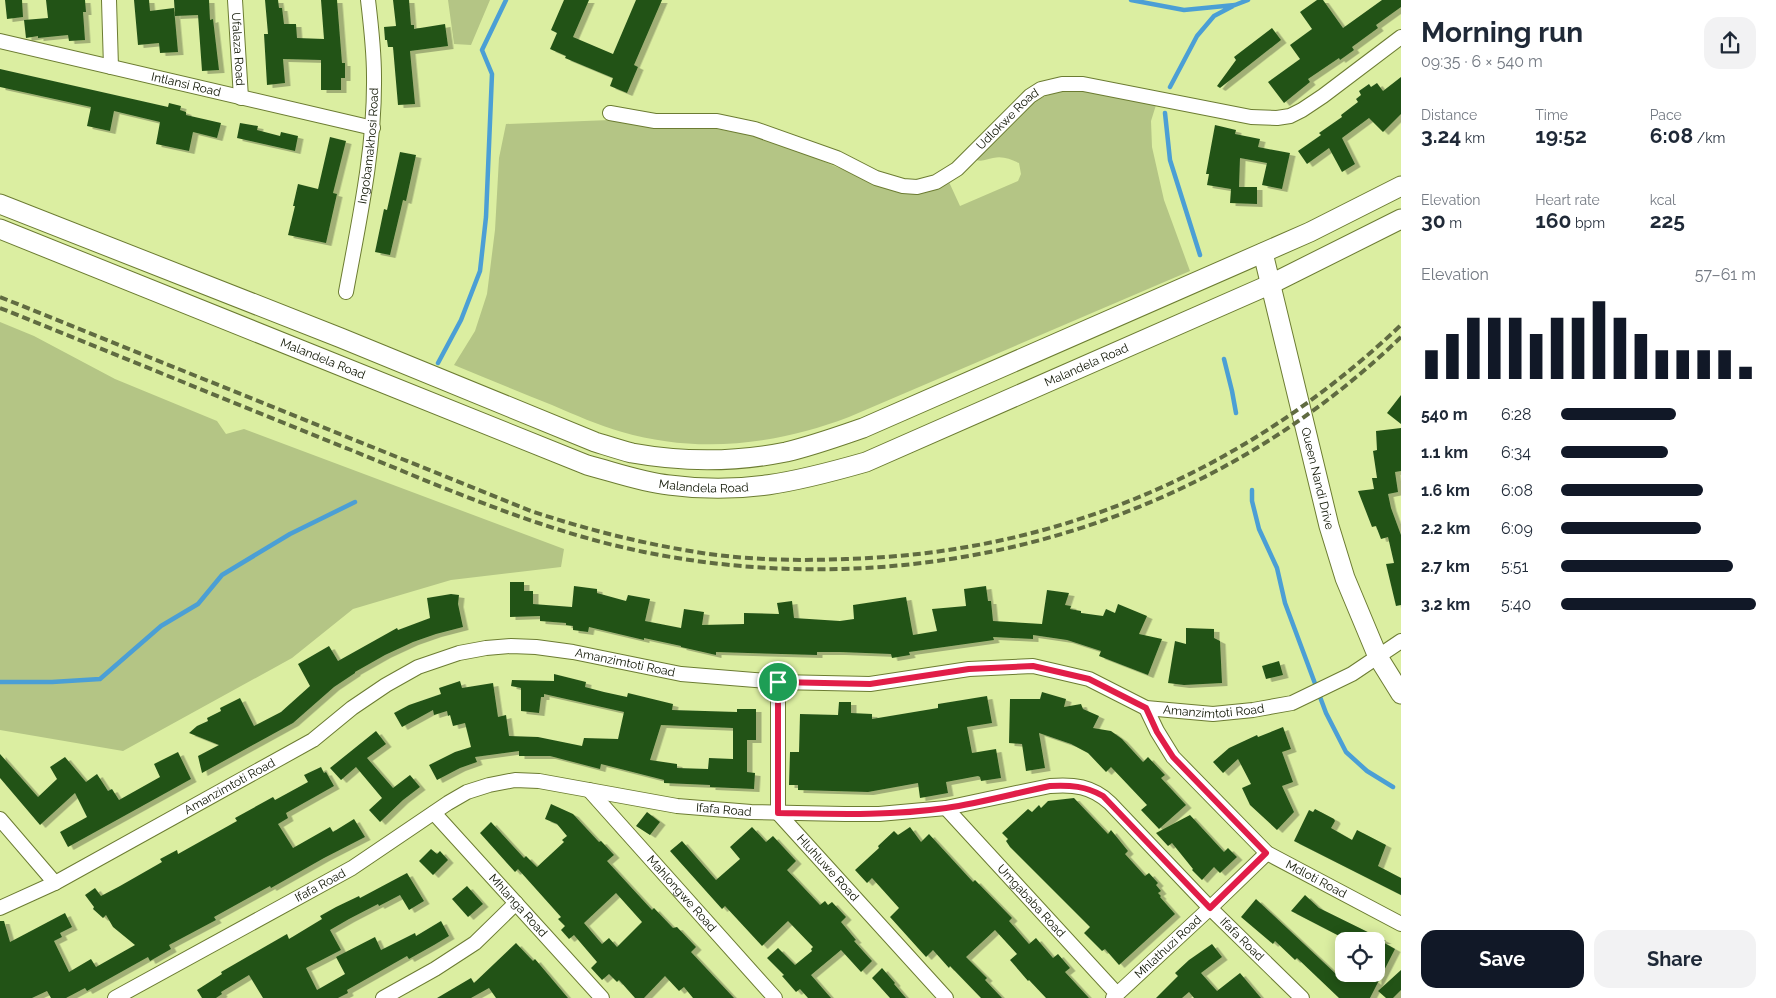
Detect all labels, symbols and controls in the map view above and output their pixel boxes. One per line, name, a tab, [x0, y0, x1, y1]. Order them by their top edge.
street label: Ufalaza Road	[229, 12, 247, 86]
text: Morning run	[1421, 16, 1583, 49]
button: share	[1704, 17, 1756, 69]
text: 09:35 · 6 × 540 m	[1421, 52, 1543, 71]
street label: Intlansi Road	[150, 69, 222, 99]
street label: Udlokwe Road	[973, 85, 1041, 153]
street label: Ingobamakhosi Road	[355, 88, 381, 205]
text: Distance	[1421, 107, 1477, 123]
text: Time	[1535, 107, 1568, 123]
text: Pace	[1650, 107, 1682, 123]
text: 3.24	[1421, 123, 1461, 148]
text: 19:52	[1535, 123, 1587, 148]
text: 6:08	[1650, 123, 1693, 148]
text: km	[1461, 130, 1485, 146]
text: /km	[1693, 130, 1725, 146]
text: Elevation	[1421, 192, 1480, 208]
text: Heart rate	[1535, 192, 1600, 208]
text: kcal	[1650, 192, 1676, 208]
text: 30	[1421, 208, 1446, 233]
text: 160	[1535, 208, 1571, 233]
text: 225	[1650, 208, 1685, 233]
text: m	[1446, 215, 1462, 231]
text: bpm	[1571, 215, 1605, 231]
text: Elevation	[1421, 265, 1489, 284]
text: 57–61 m	[1695, 265, 1756, 284]
street label: Malandela Road	[279, 336, 367, 382]
street label: Malandela Road	[1042, 341, 1130, 390]
text: 540 m	[1421, 405, 1468, 424]
text: 6:28	[1501, 405, 1531, 424]
street label: Queen Nandi Drive	[1298, 426, 1337, 531]
text: 1.1 km	[1421, 443, 1468, 462]
text: 6:34	[1501, 443, 1531, 462]
street label: Malandela Road	[658, 477, 749, 495]
text: 1.6 km	[1421, 481, 1470, 500]
text: 6:08	[1501, 481, 1533, 500]
text: 2.2 km	[1421, 519, 1470, 538]
text: 6:09	[1501, 519, 1533, 538]
text: 2.7 km	[1421, 557, 1470, 576]
text: 5:51	[1501, 557, 1528, 576]
text: 3.2 km	[1421, 595, 1470, 614]
text: 5:40	[1501, 595, 1531, 614]
street label: Amanzimtoti Road	[574, 646, 676, 680]
pin	[757, 661, 799, 703]
icon: arrive	[764, 668, 792, 696]
street label: Amanzimtoti Road	[1162, 701, 1265, 721]
street label: Amanzimtoti Road	[182, 755, 277, 817]
street label: Ifafa Road	[695, 801, 752, 819]
street label: Hluhluwe Road	[794, 832, 862, 904]
street label: Mahlongwe Road	[644, 853, 719, 935]
street label: Mdloti Road	[1283, 857, 1349, 901]
street label: Umgababa Road	[994, 862, 1068, 940]
street label: Ifafa Road	[292, 866, 348, 905]
street label: Mhlanga Road	[486, 871, 550, 940]
street label: Mhlathuzi Road	[1132, 913, 1204, 981]
street label: Ifafa Road	[1217, 915, 1267, 964]
button: Save	[1421, 930, 1584, 988]
button: Share	[1594, 930, 1756, 988]
map controls	[1335, 932, 1385, 982]
button: locate	[1335, 932, 1385, 982]

